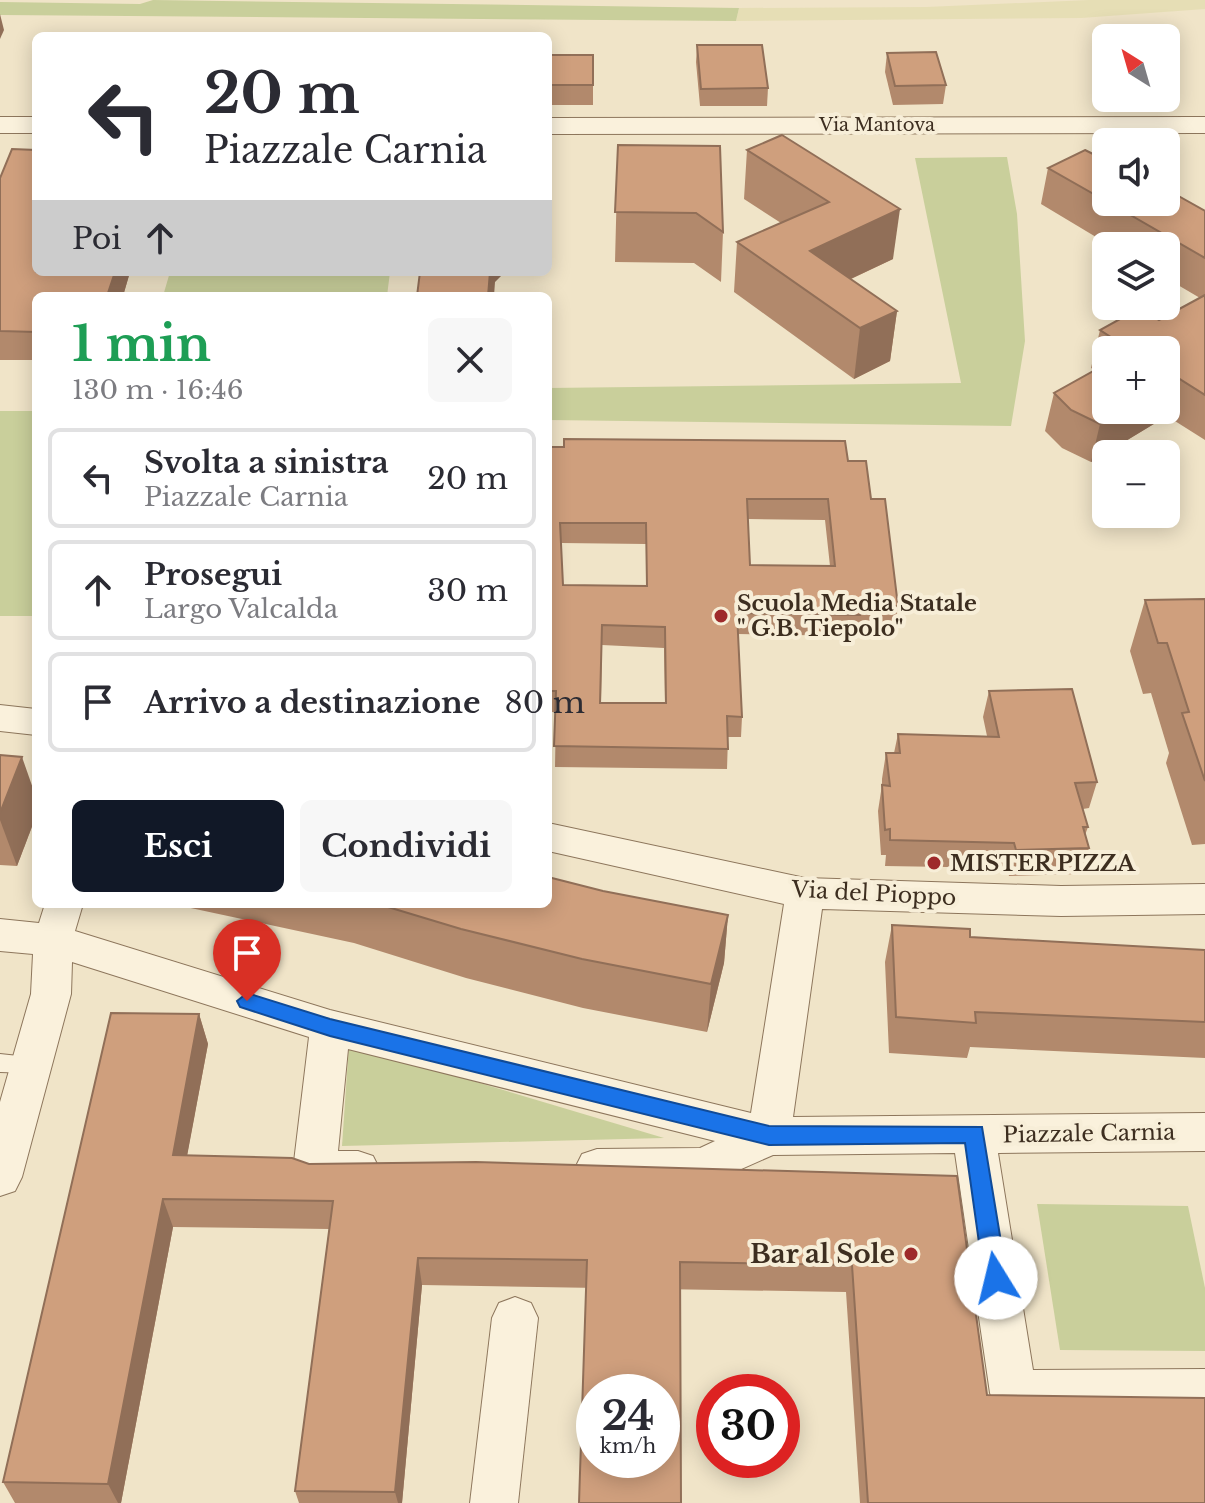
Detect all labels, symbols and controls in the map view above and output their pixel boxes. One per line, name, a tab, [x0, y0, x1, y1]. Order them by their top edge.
north arrow	[1092, 24, 1180, 112]
map controls	[1092, 24, 1180, 528]
text: 20 m	[204, 59, 360, 128]
icon: left	[72, 64, 176, 168]
street label: Via Mantova	[818, 114, 935, 136]
text: Piazzale Carnia	[204, 128, 487, 173]
button: sound	[1092, 128, 1180, 216]
icon: ahead	[138, 216, 182, 260]
text: Poi	[72, 220, 122, 257]
button: layers	[1092, 232, 1180, 320]
text: 1 min	[72, 314, 211, 374]
button: close	[428, 318, 512, 402]
button: +	[1092, 336, 1180, 424]
text: 130 m · 16:46	[72, 374, 244, 406]
button: −	[1092, 440, 1180, 528]
text: Svolta a sinistra	[144, 444, 389, 481]
icon: left	[76, 456, 120, 500]
text: 20 m	[427, 460, 508, 497]
text: Piazzale Carnia	[144, 481, 348, 513]
text: Prosegui	[144, 556, 282, 593]
icon: ahead	[76, 568, 120, 612]
text: 30 m	[427, 572, 508, 609]
place label: Scuola Media Statale " G.B. Tiepolo"	[737, 590, 977, 642]
text: Largo Valcalda	[144, 593, 338, 625]
marker: Scuola Media Statale " G.B. Tiepolo"	[712, 607, 730, 625]
icon: arrive	[76, 680, 120, 724]
text: Arrivo a destinazione	[144, 684, 480, 721]
text: 80 m	[504, 684, 585, 721]
button: Esci	[72, 800, 284, 892]
button: Condividi	[300, 800, 512, 892]
place label: MISTER PIZZA	[950, 850, 1136, 877]
marker: MISTER PIZZA	[925, 854, 943, 872]
street label: Via del Pioppo	[790, 876, 957, 911]
pin	[213, 919, 281, 1001]
icon: arrive	[225, 931, 269, 975]
street label: Piazzale Carnia	[1002, 1118, 1176, 1149]
position arrow	[954, 1236, 1038, 1320]
place label: Bar al Sole	[750, 1238, 895, 1270]
marker: Bar al Sole	[902, 1245, 920, 1263]
speed limit sign: 30	[696, 1374, 800, 1478]
text: 24	[602, 1391, 654, 1441]
text: km/h	[600, 1434, 656, 1458]

